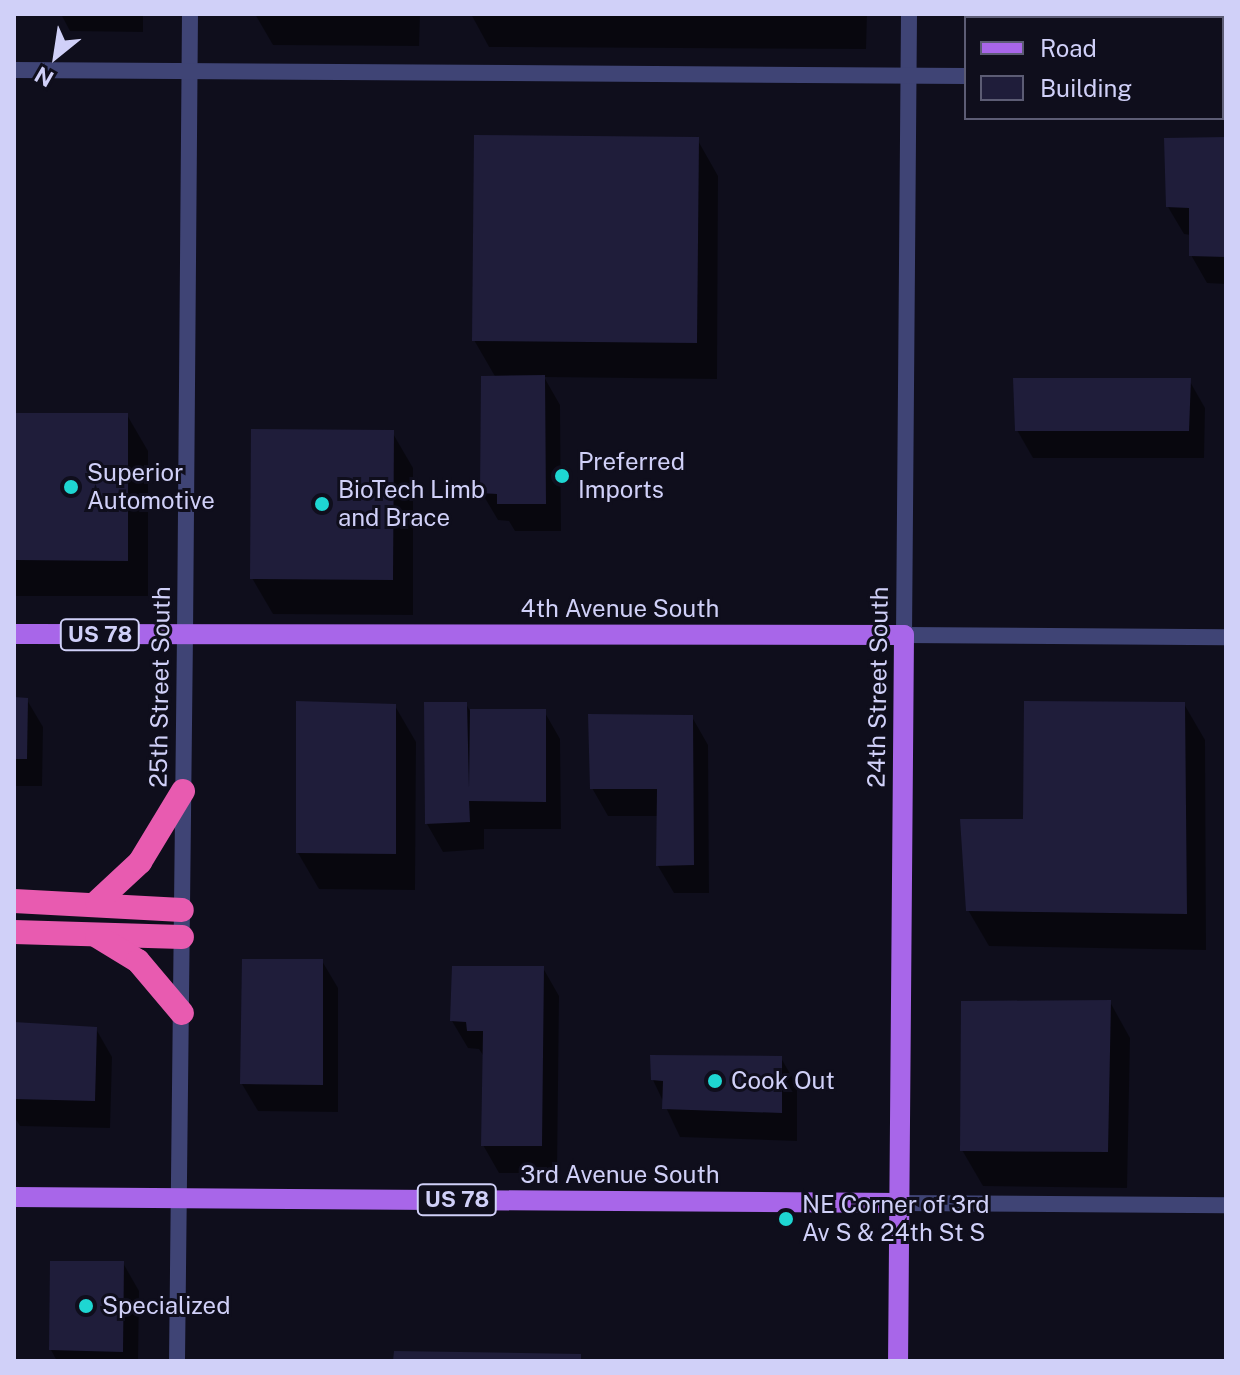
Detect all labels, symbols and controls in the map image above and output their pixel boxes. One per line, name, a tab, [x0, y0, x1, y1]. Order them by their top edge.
north arrow	[16, 16, 96, 96]
legend	[964, 16, 1224, 120]
text: Road	[1040, 34, 1097, 62]
text: N	[30, 61, 58, 92]
text: Building	[1040, 74, 1132, 102]
place label: Preferred Imports	[578, 448, 685, 504]
place label: Superior Automotive	[87, 459, 215, 515]
marker: Preferred Imports	[553, 467, 571, 485]
place label: BioTech Limb and Brace	[338, 476, 485, 532]
marker: Superior Automotive	[62, 478, 80, 496]
marker: BioTech Limb and Brace	[313, 495, 331, 513]
street label: 25th Street South	[144, 586, 176, 788]
street label: 24th Street South	[862, 586, 894, 788]
street label: 4th Avenue South	[520, 595, 720, 623]
road number: US 78	[58, 617, 142, 653]
place label: Cook Out	[731, 1067, 835, 1095]
marker: Cook Out	[706, 1072, 724, 1090]
street label: 3rd Avenue South	[520, 1161, 720, 1189]
road number: US 78	[415, 1182, 499, 1218]
place label: NE Corner of 3rd Av S & 24th St S	[802, 1191, 990, 1247]
marker: NE Corner of 3rd Av S & 24th St S	[777, 1210, 795, 1228]
place label: Specialized	[102, 1292, 231, 1320]
marker: Specialized	[77, 1297, 95, 1315]

